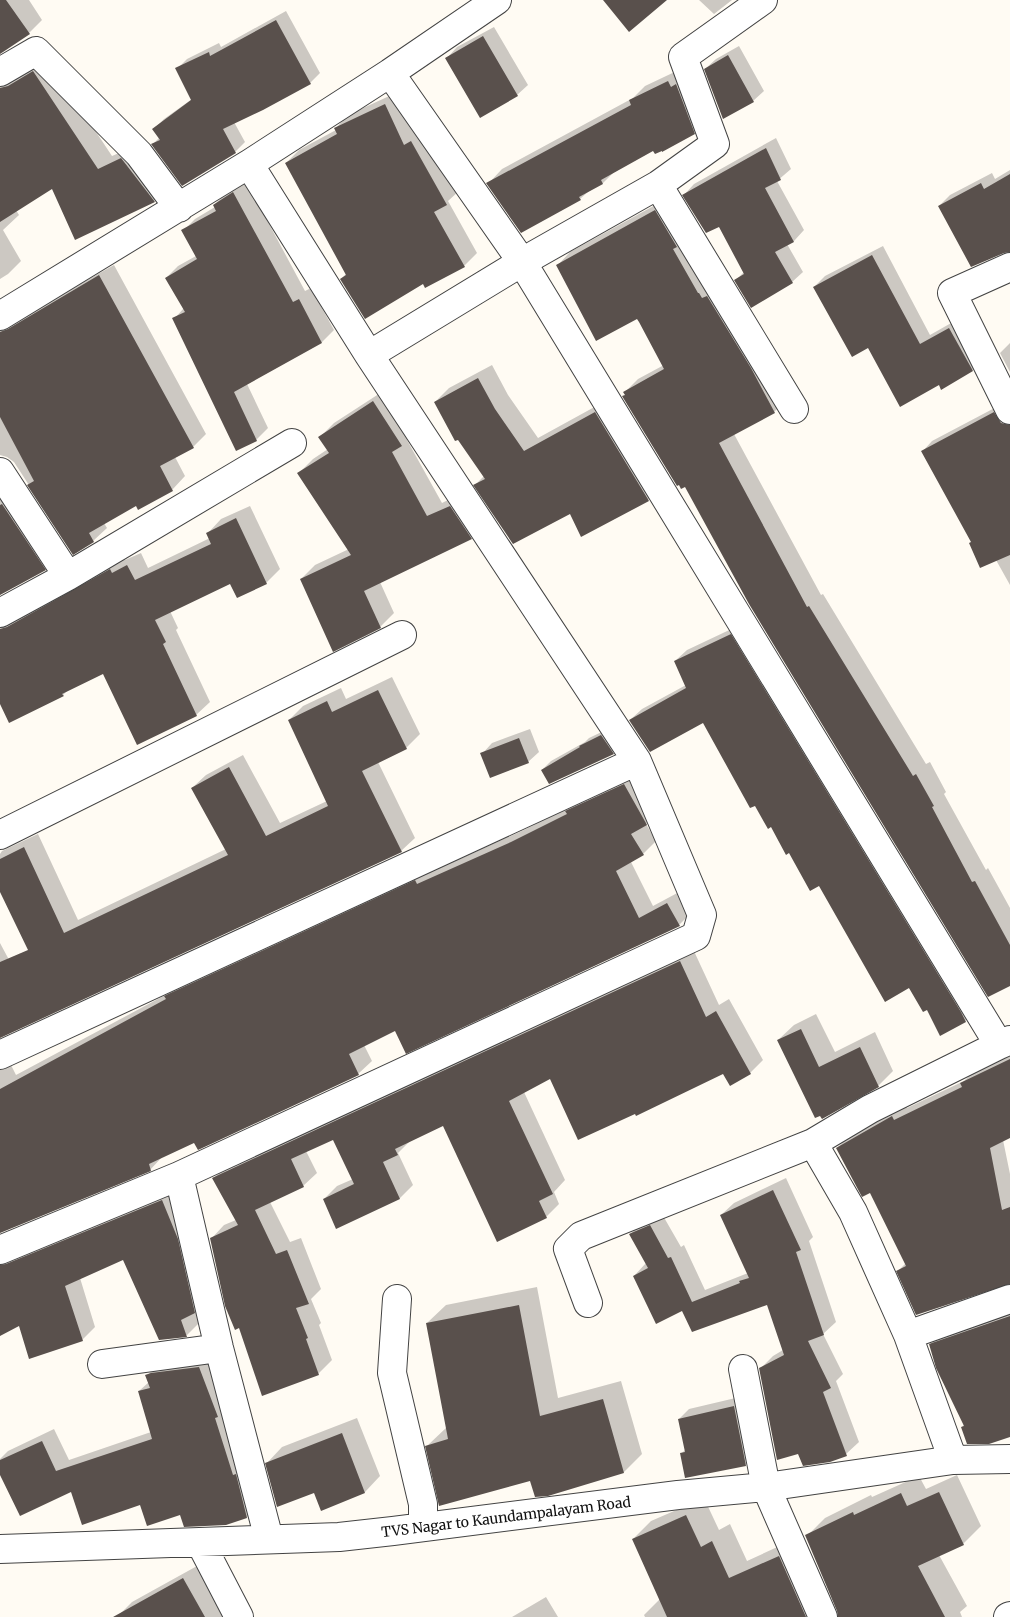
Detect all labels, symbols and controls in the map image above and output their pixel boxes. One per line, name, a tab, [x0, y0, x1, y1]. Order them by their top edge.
street label: TVS Nagar to Kaundampalayam Road	[380, 1493, 632, 1541]

